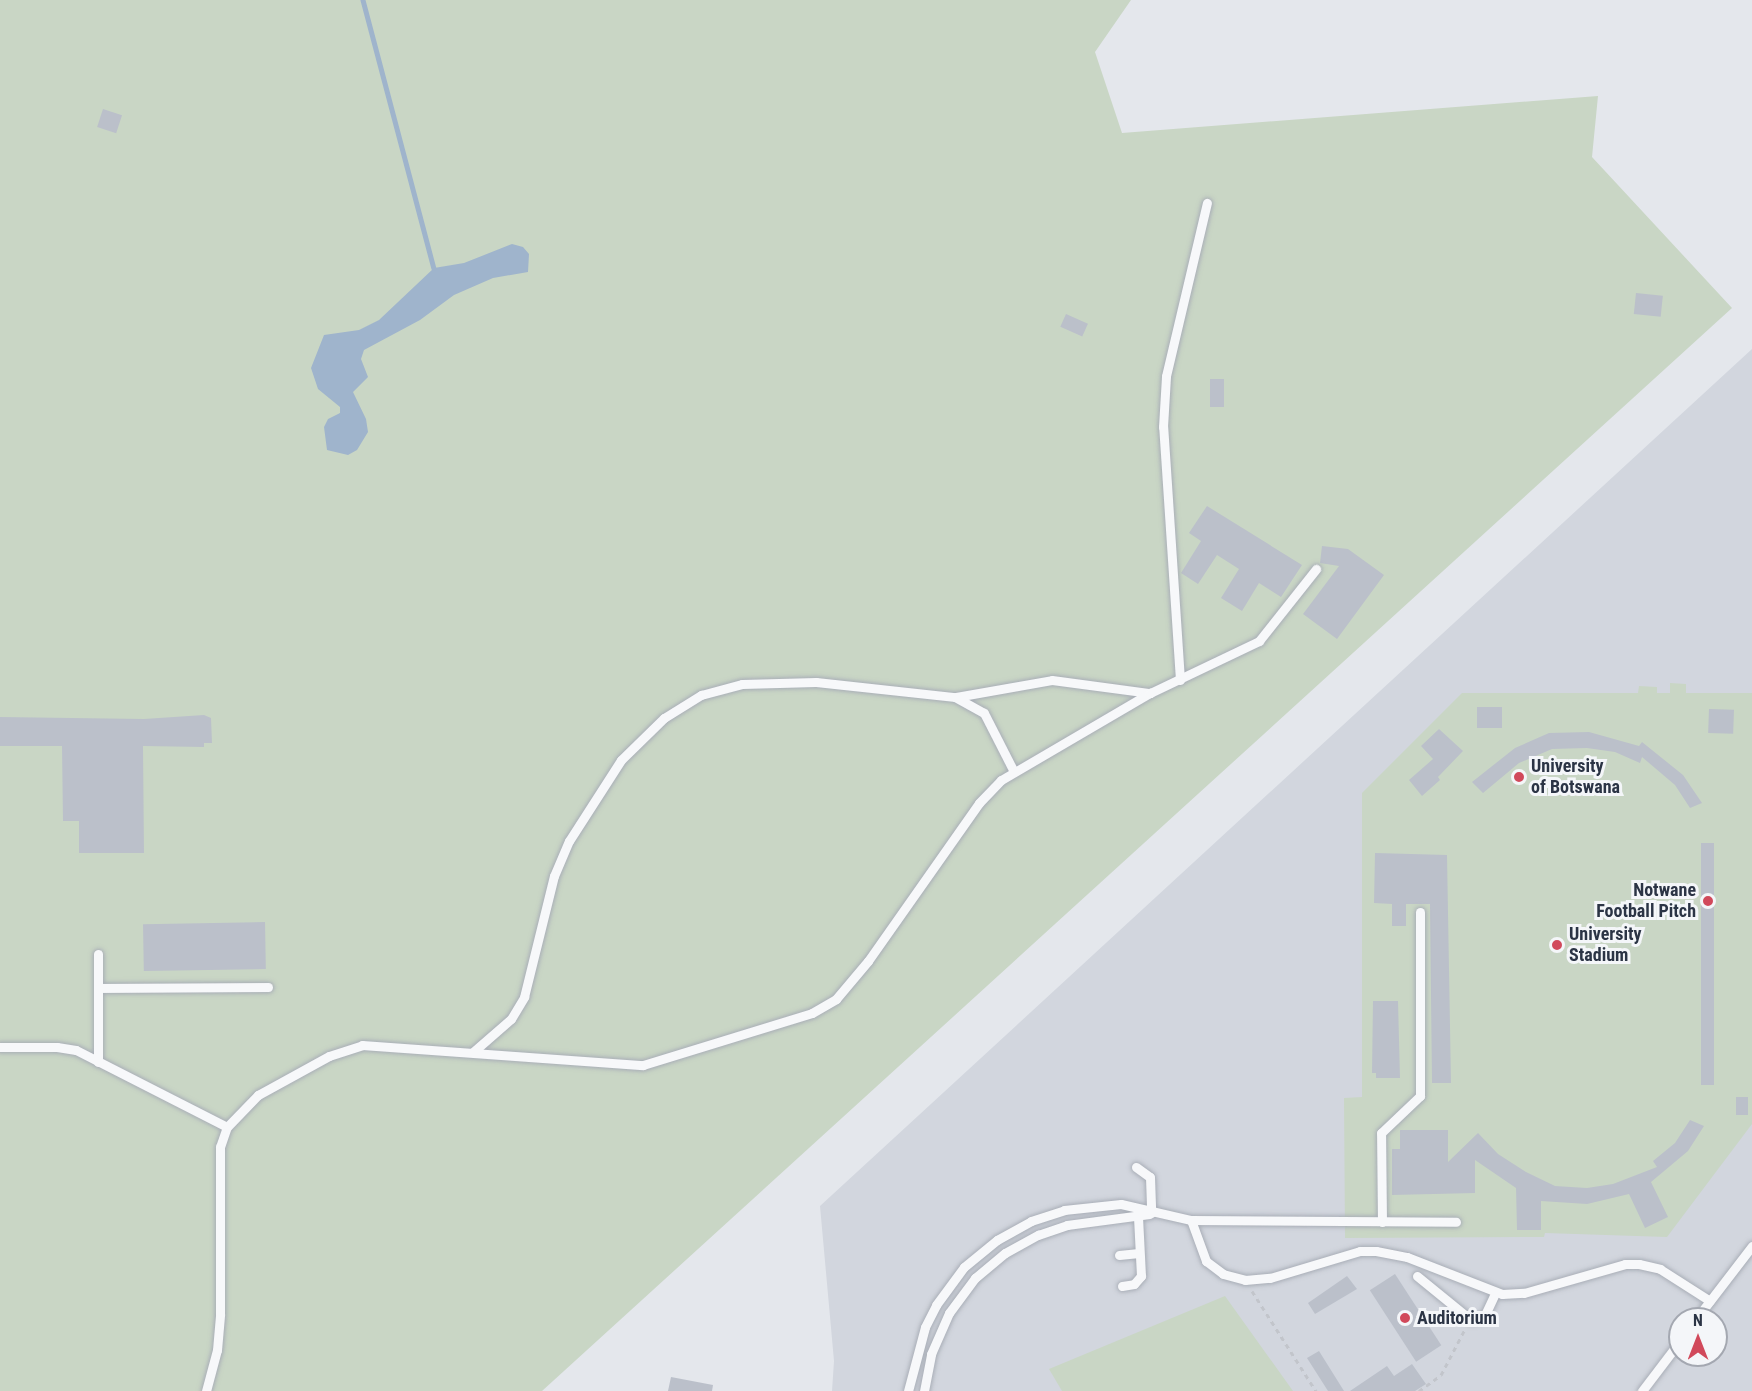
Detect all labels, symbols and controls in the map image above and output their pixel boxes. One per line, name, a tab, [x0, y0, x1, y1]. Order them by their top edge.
place label: University of Botswana	[1531, 756, 1620, 798]
marker: University of Botswana	[1512, 770, 1526, 784]
place label: Notwane Football Pitch	[1596, 880, 1696, 922]
marker: Notwane Football Pitch	[1701, 894, 1715, 908]
place label: University Stadium	[1569, 924, 1641, 966]
marker: University Stadium	[1550, 938, 1564, 952]
place label: Auditorium	[1417, 1307, 1497, 1329]
north arrow	[1668, 1307, 1728, 1367]
marker: Auditorium	[1398, 1311, 1412, 1325]
text: N	[1693, 1311, 1703, 1330]

